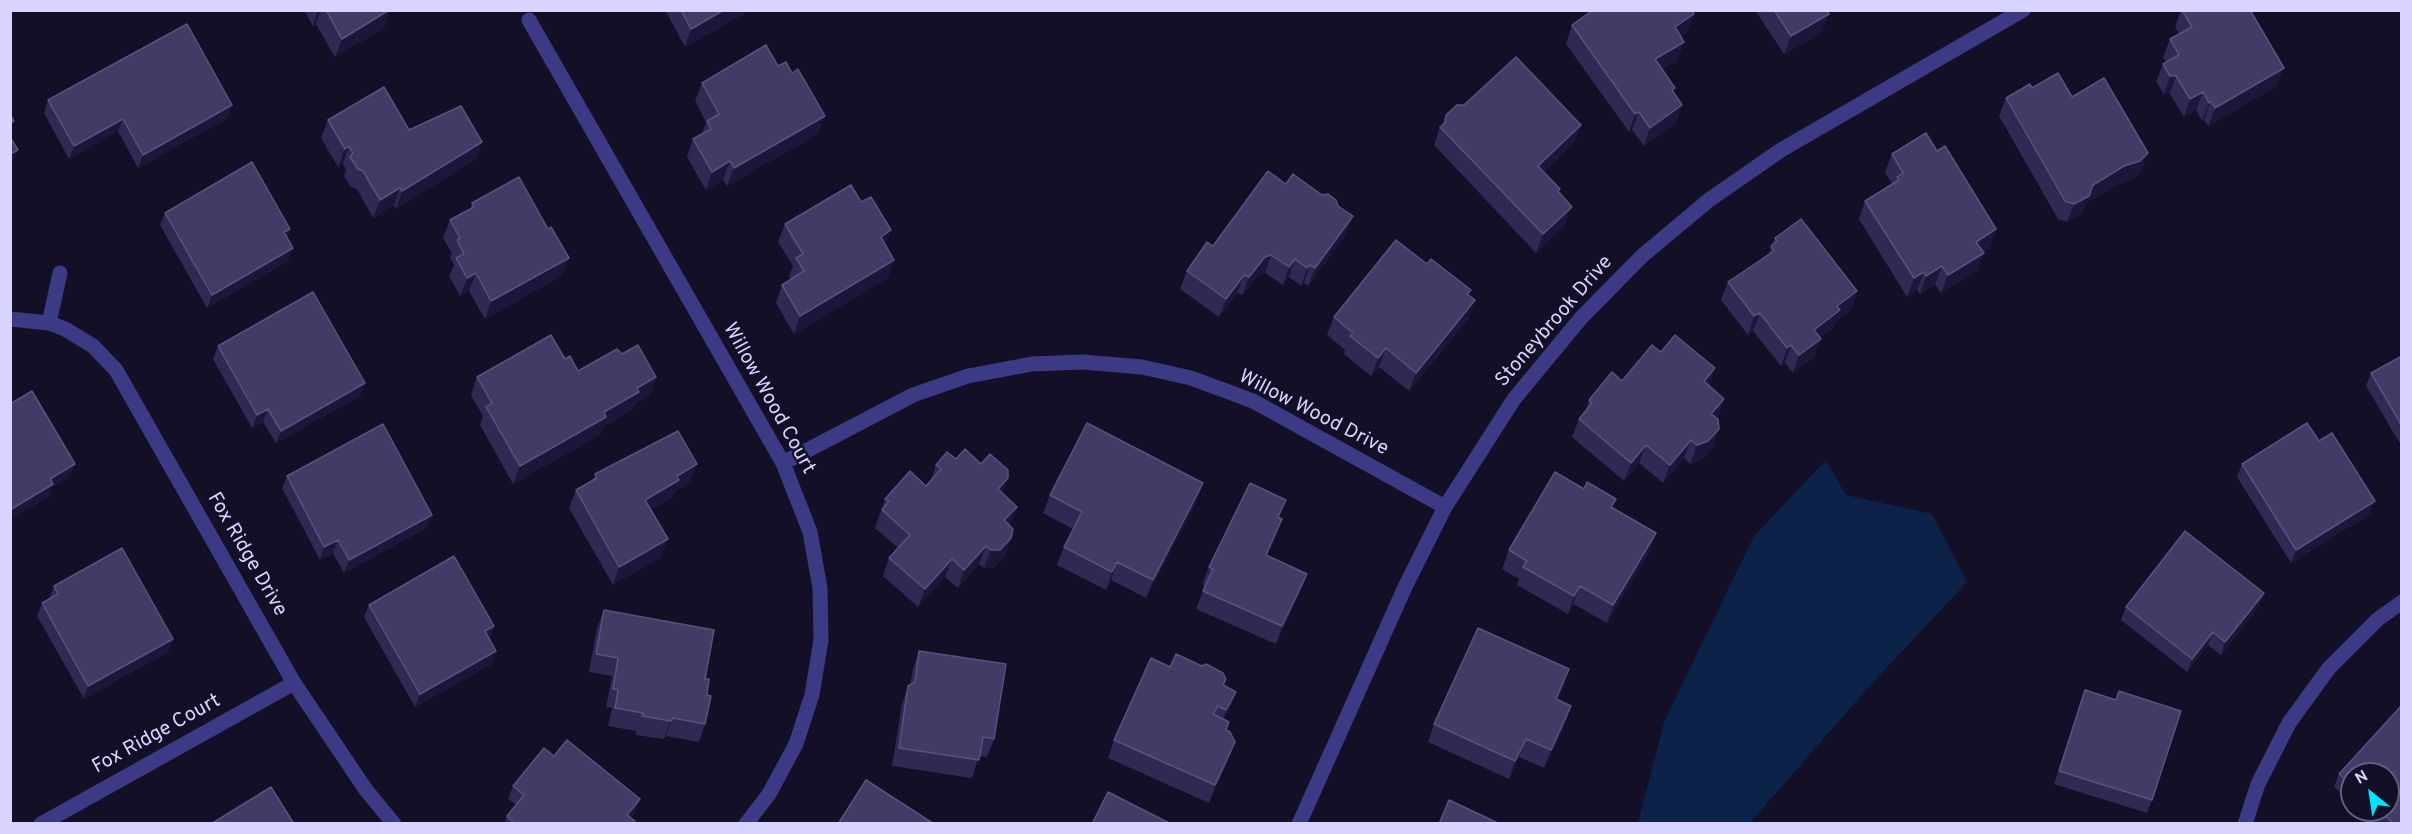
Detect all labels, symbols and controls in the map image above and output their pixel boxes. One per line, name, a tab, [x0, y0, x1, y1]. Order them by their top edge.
street label: Stoneybrook Drive	[1491, 251, 1619, 393]
street label: Willow Wood Court	[717, 319, 819, 479]
street label: Willow Wood Drive	[1234, 366, 1392, 462]
street label: Fox Ridge Drive	[201, 489, 291, 621]
street label: Fox Ridge Court	[89, 690, 225, 780]
north arrow	[2340, 762, 2400, 822]
text: N	[2352, 767, 2372, 790]

